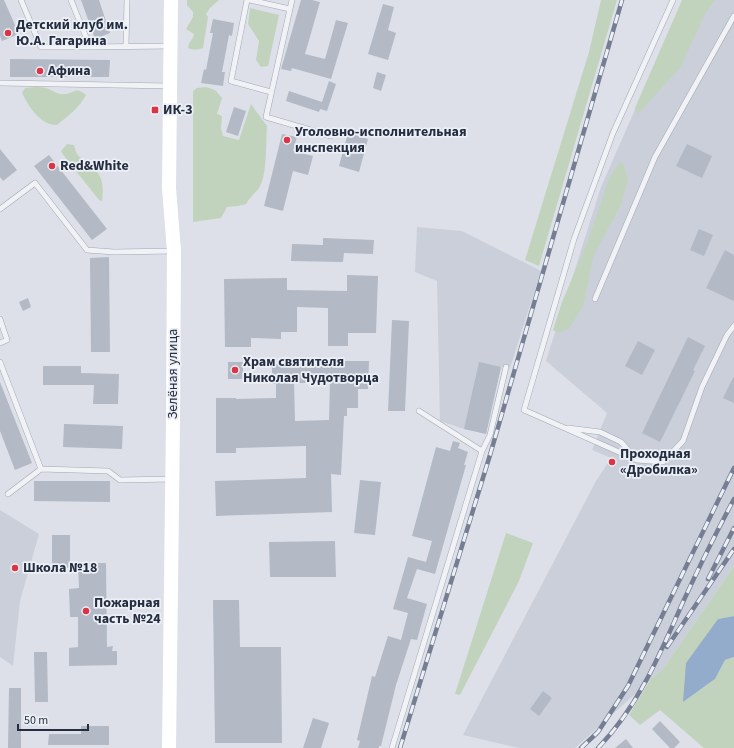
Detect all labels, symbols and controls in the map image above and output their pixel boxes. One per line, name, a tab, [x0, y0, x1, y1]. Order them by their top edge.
place label: Детский клуб им. Ю.А. Гагарина	[16, 15, 128, 51]
marker: Детский клуб им. Ю.А. Гагарина	[3, 28, 13, 38]
place label: Афина	[47, 61, 91, 81]
marker: Афина	[35, 66, 45, 76]
place label: ИК-3	[163, 100, 193, 120]
marker: ИК-3	[150, 105, 160, 115]
place label: Уголовно-исполнительная инспекция	[295, 122, 467, 158]
marker: Уголовно-исполнительная инспекция	[282, 135, 292, 145]
place label: Red&White	[60, 156, 129, 176]
marker: Red&White	[47, 161, 57, 171]
street label: Зелёная улица	[163, 329, 183, 419]
place label: Храм святителя Николая Чудотворца	[243, 352, 379, 388]
marker: Храм святителя Николая Чудотворца	[230, 365, 240, 375]
place label: Проходная «Дробилка»	[620, 444, 698, 480]
marker: Проходная «Дробилка»	[607, 457, 617, 467]
place label: Школа №18	[23, 558, 97, 578]
marker: Школа №18	[10, 563, 20, 573]
place label: Пожарная часть №24	[94, 593, 161, 629]
marker: Пожарная часть №24	[81, 606, 91, 616]
scale bar	[18, 706, 88, 732]
text: 50 m	[24, 712, 48, 729]

